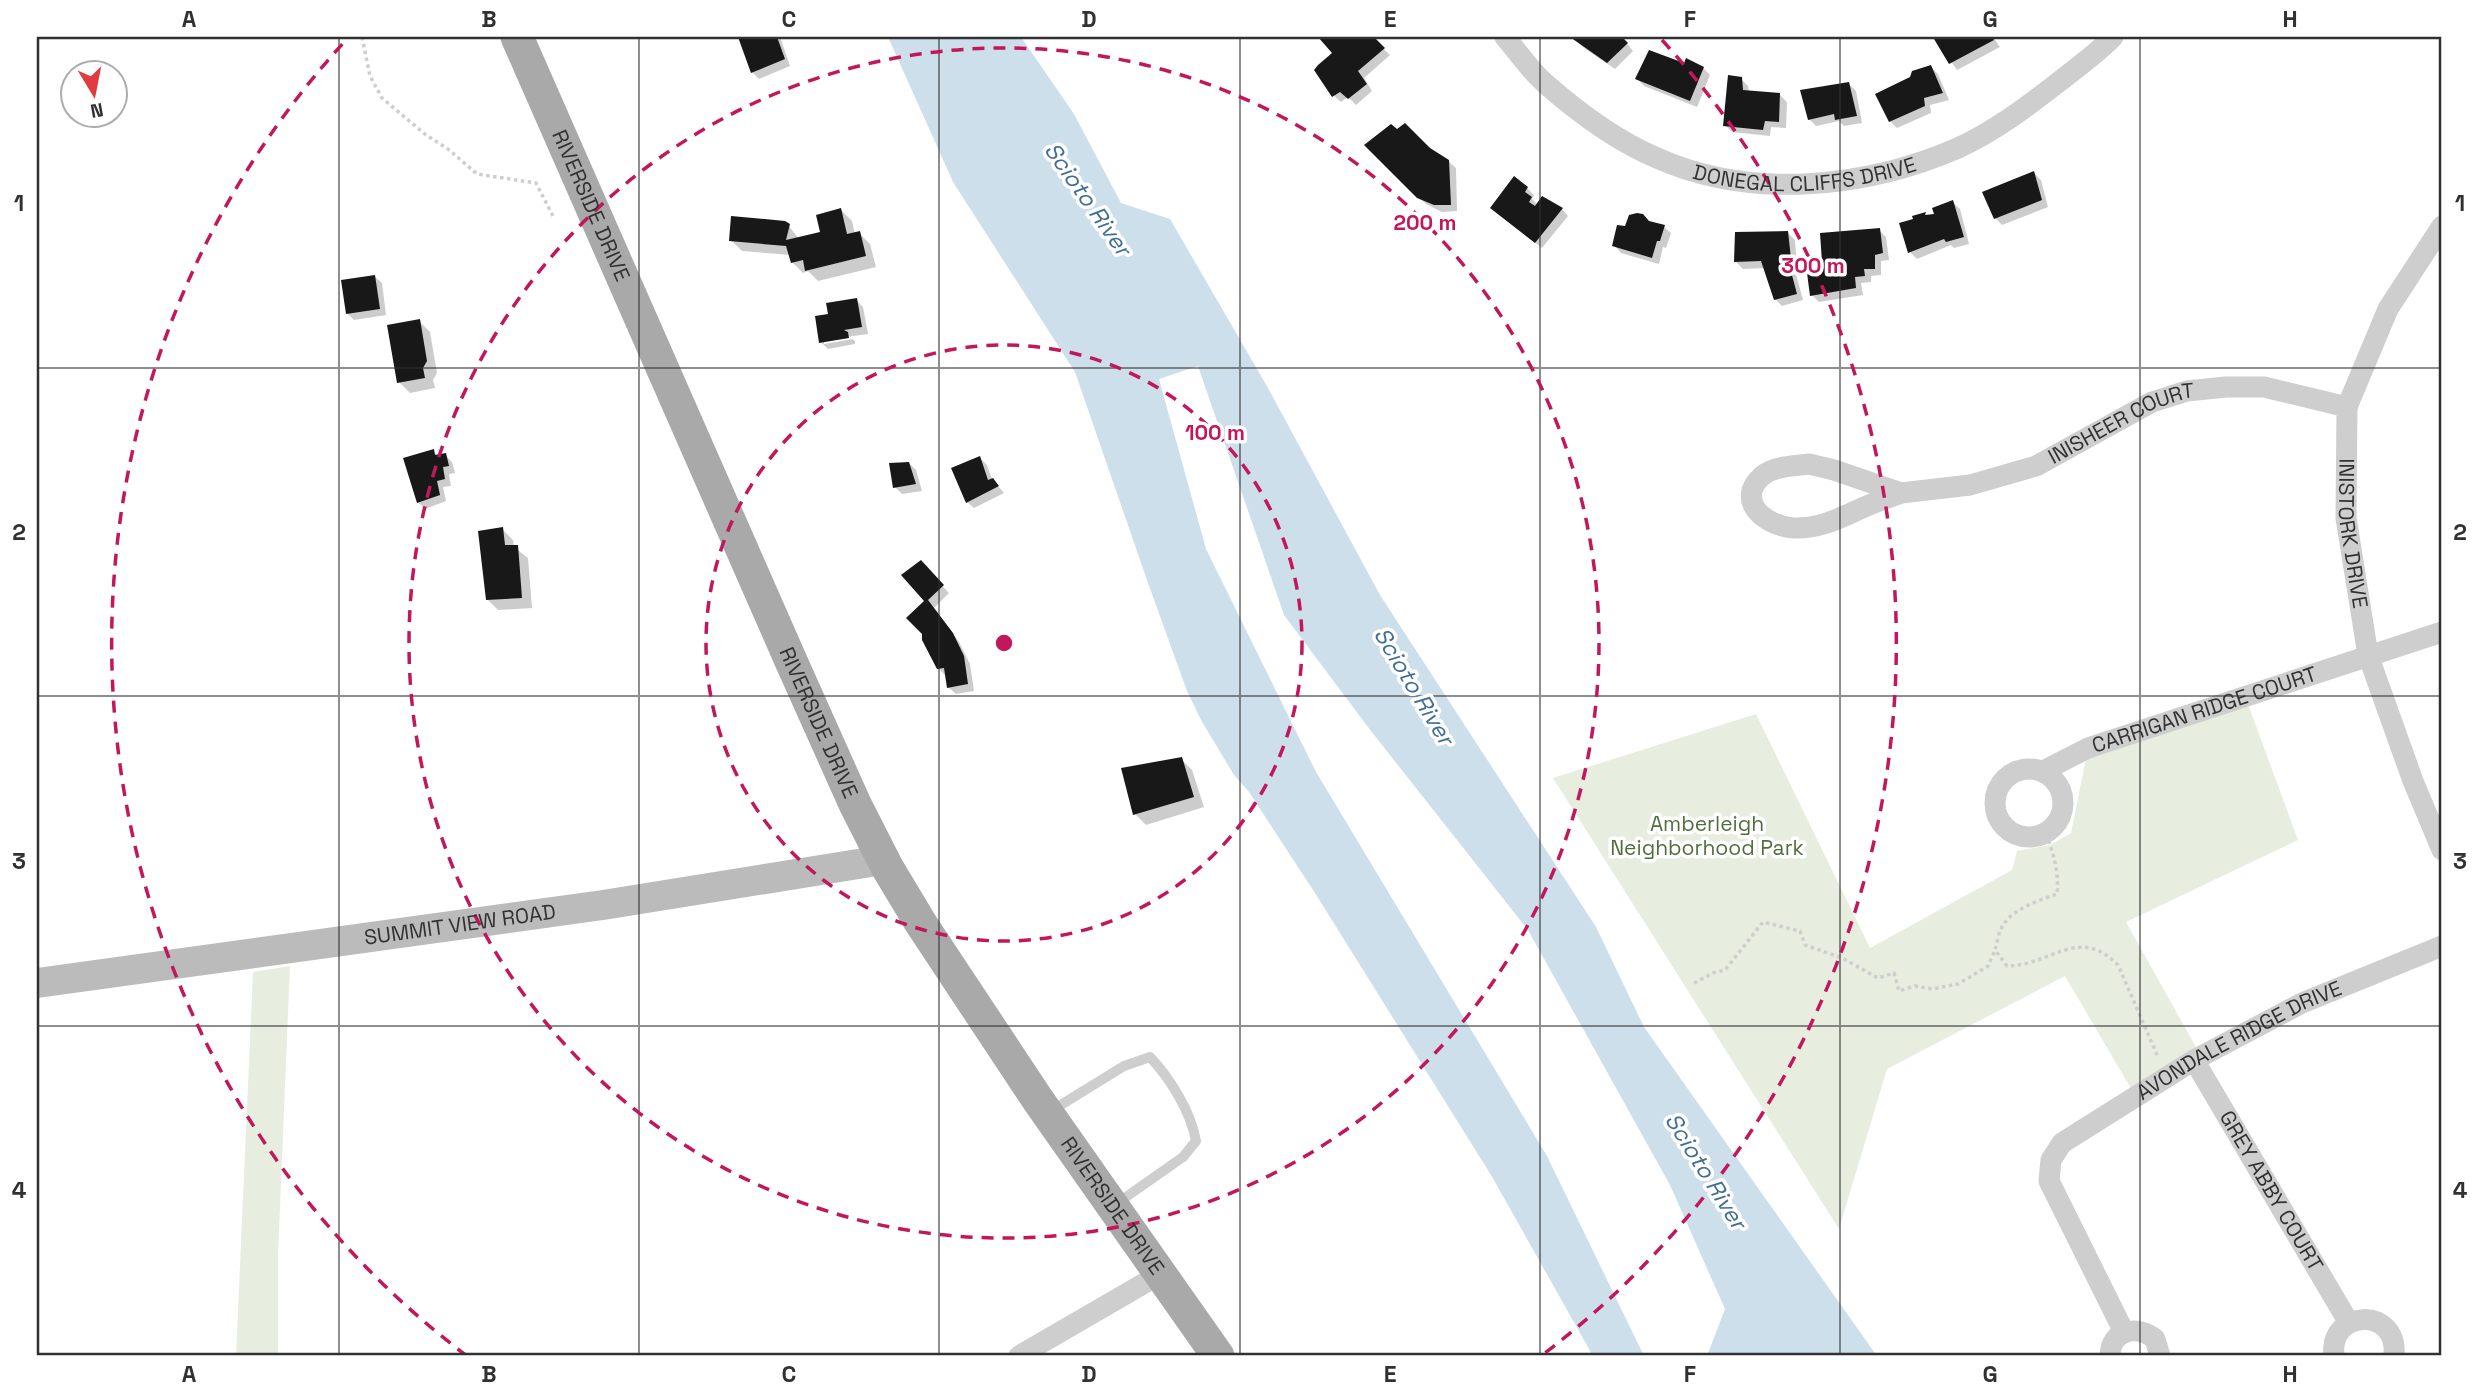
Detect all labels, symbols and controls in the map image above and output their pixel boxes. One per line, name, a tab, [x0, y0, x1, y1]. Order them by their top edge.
text: A	[182, 4, 197, 34]
text: B	[481, 4, 497, 34]
text: C	[782, 4, 796, 34]
text: D	[1081, 4, 1097, 34]
text: E	[1384, 4, 1396, 34]
text: F	[1684, 4, 1696, 34]
text: G	[1982, 4, 1998, 34]
text: H	[2282, 4, 2298, 34]
north arrow	[60, 60, 130, 130]
text: N	[88, 97, 105, 124]
street label: RIVERSIDE DRIVE	[546, 125, 637, 285]
water label: Scioto River	[1038, 136, 1139, 264]
street label: DONEGAL CLIFFS DRIVE	[1690, 151, 1919, 197]
text: 1	[14, 188, 24, 218]
text: 1	[2455, 188, 2465, 218]
text: 200 m	[1394, 209, 1456, 236]
text: 300 m	[1781, 252, 1845, 279]
street label: INISHEER COURT	[2043, 376, 2195, 470]
text: 100 m	[1185, 419, 1245, 446]
street label: INISTORK DRIVE	[2333, 458, 2374, 610]
text: 2	[12, 517, 26, 547]
text: 2	[2453, 517, 2467, 547]
water label: Scioto River	[1367, 622, 1462, 752]
centre of rings	[992, 631, 1016, 655]
street label: RIVERSIDE DRIVE	[774, 643, 865, 802]
street label: CARRIGAN RIDGE COURT	[2088, 660, 2320, 759]
park label: Amberleigh Neighborhood Park	[1610, 810, 1804, 861]
text: 3	[12, 846, 26, 876]
text: 3	[2453, 846, 2467, 876]
street label: SUMMIT VIEW ROAD	[362, 898, 557, 951]
street label: AVONDALE RIDGE DRIVE	[2131, 974, 2345, 1106]
street label: GREY ABBY COURT	[2214, 1105, 2329, 1276]
water label: Scioto River	[1658, 1107, 1755, 1237]
street label: RIVERSIDE DRIVE	[1055, 1131, 1171, 1280]
text: 4	[12, 1175, 27, 1205]
text: 4	[2453, 1175, 2468, 1205]
text: A	[182, 1359, 197, 1389]
text: B	[481, 1359, 497, 1389]
text: C	[782, 1359, 796, 1389]
text: D	[1081, 1359, 1097, 1389]
text: E	[1384, 1359, 1396, 1389]
text: F	[1684, 1359, 1696, 1389]
text: G	[1982, 1359, 1998, 1389]
text: H	[2282, 1359, 2298, 1389]

